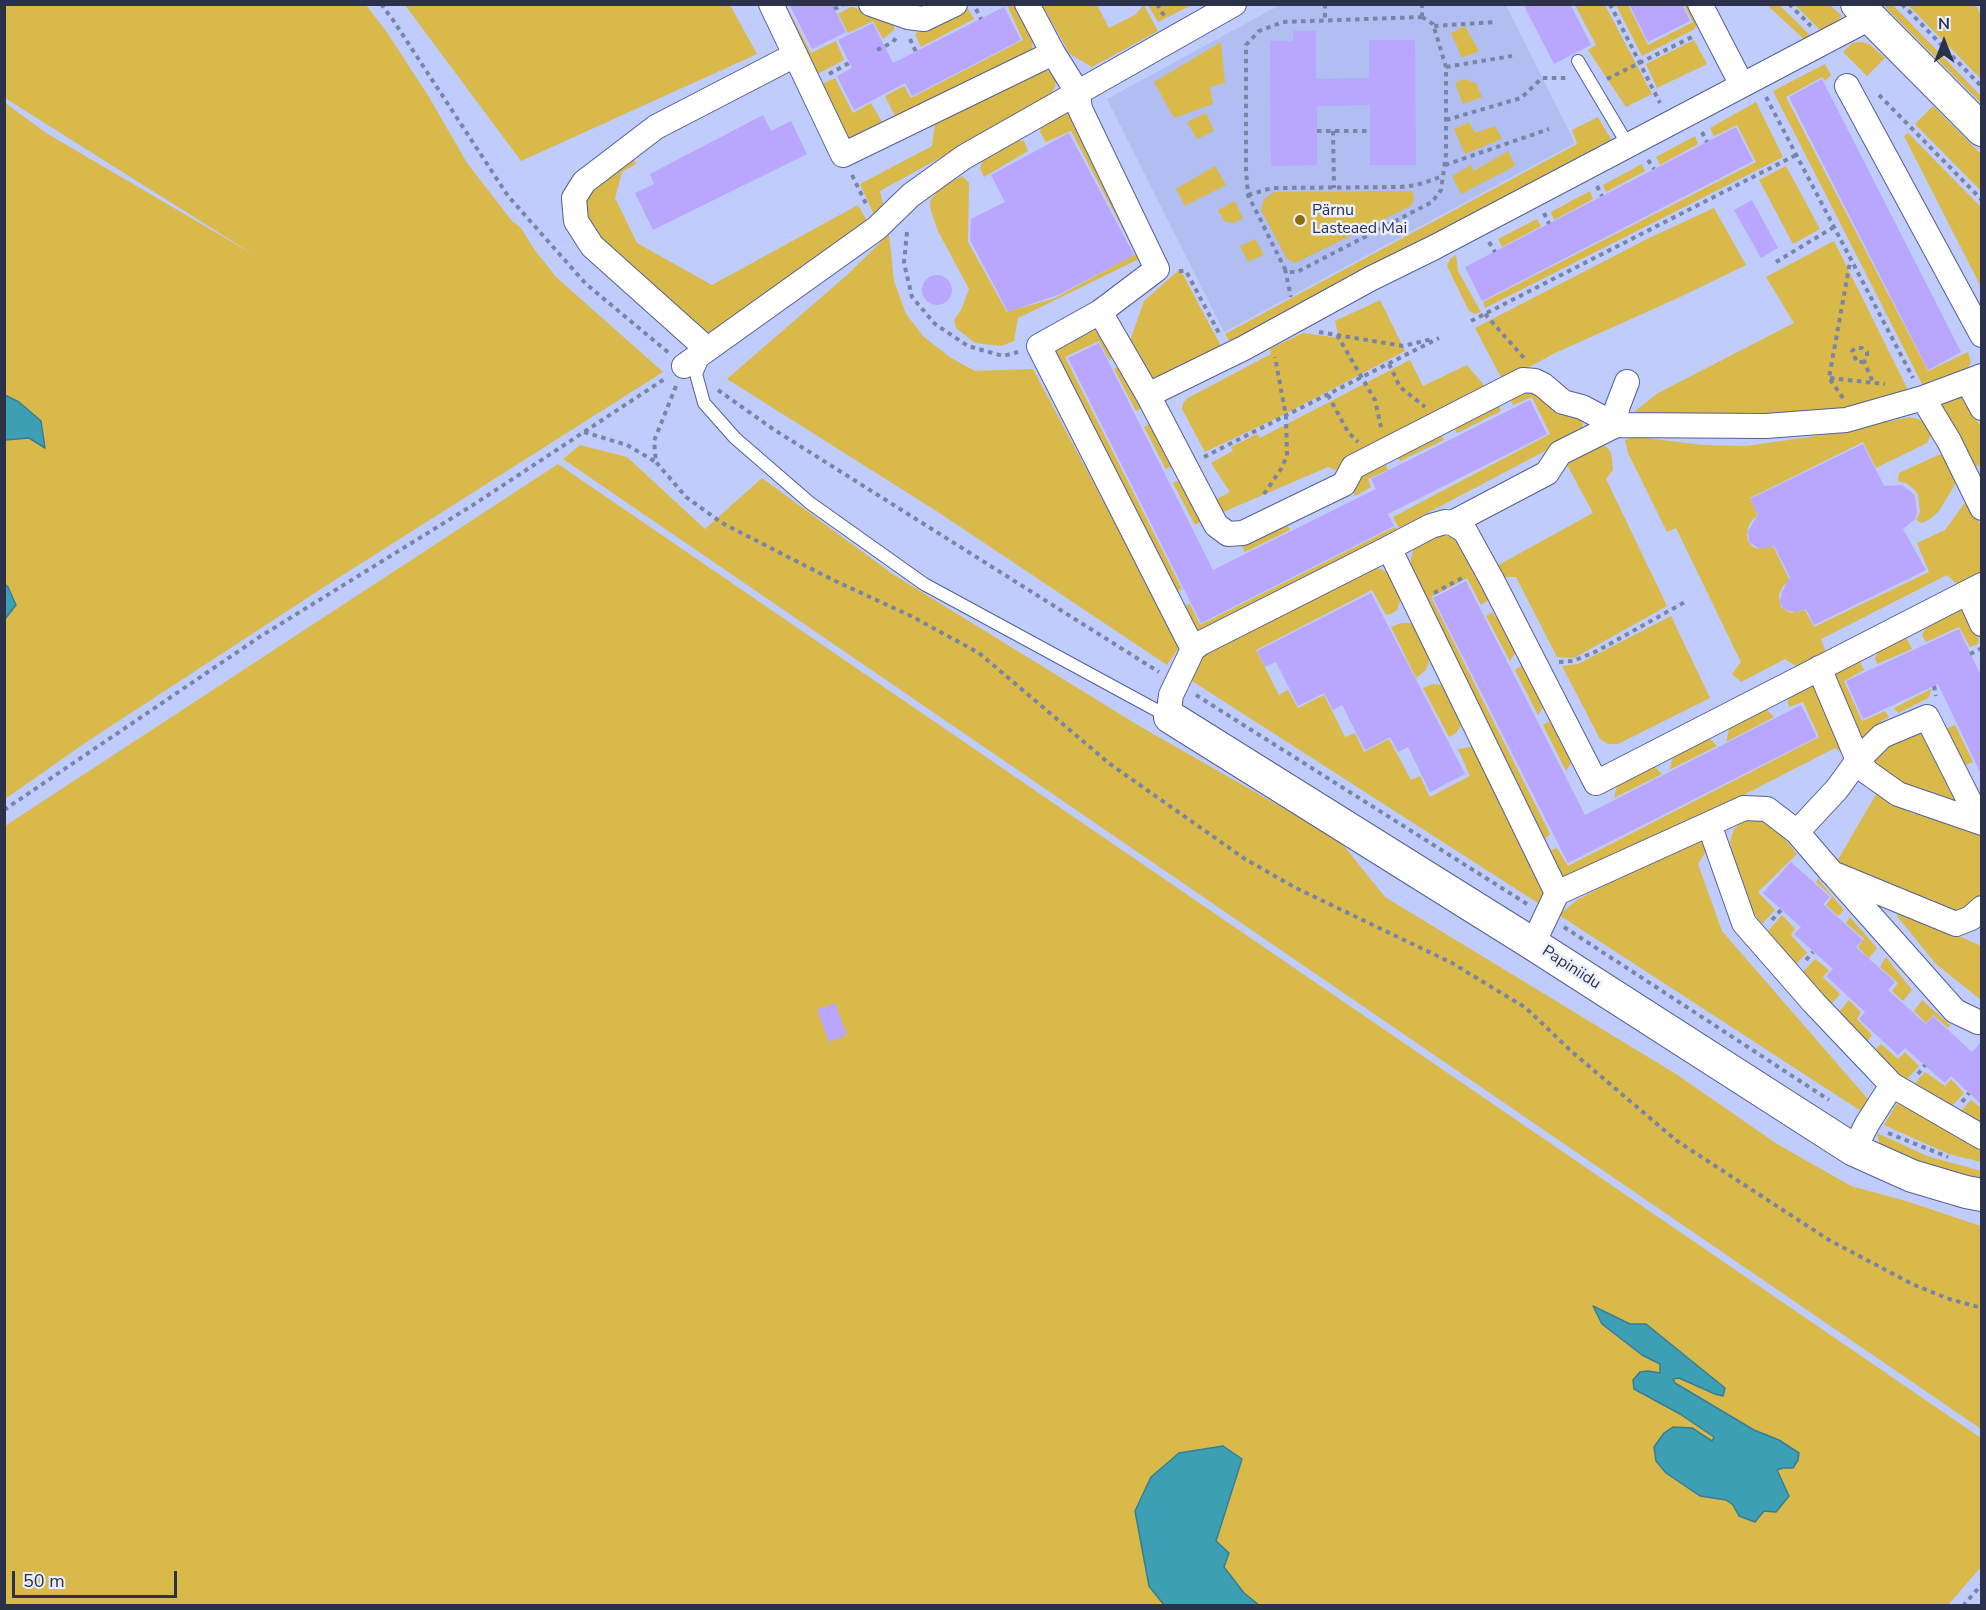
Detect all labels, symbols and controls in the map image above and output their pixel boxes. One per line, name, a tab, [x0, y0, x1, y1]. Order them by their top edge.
north arrow	[1914, 12, 1974, 72]
text: N	[1938, 13, 1950, 35]
place label: Pärnu Lasteaed Mai	[1312, 201, 1407, 239]
marker: Pärnu Lasteaed Mai	[1293, 213, 1307, 227]
street label: Papiniidu	[1538, 942, 1604, 994]
scale bar	[15, 1559, 180, 1597]
text: 50 m	[23, 1569, 65, 1593]

